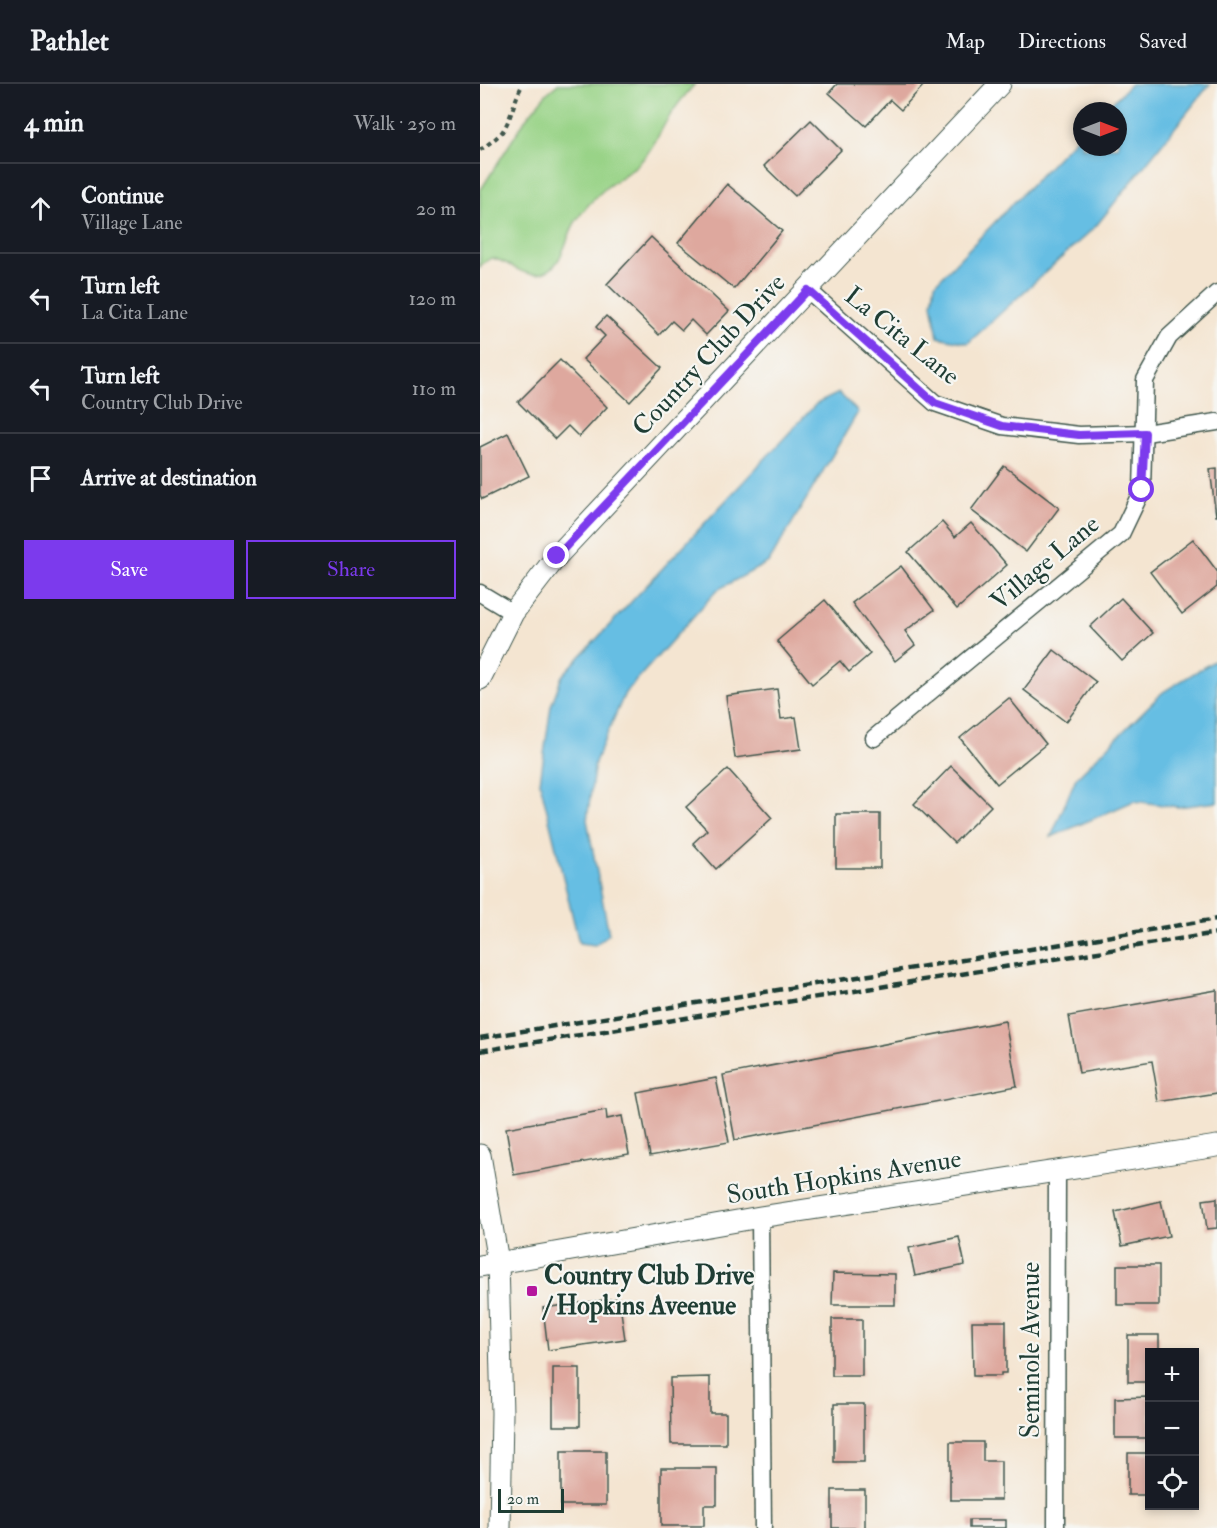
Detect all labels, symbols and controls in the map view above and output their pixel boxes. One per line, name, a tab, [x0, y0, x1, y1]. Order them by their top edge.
text: Pathlet	[30, 24, 109, 59]
text: Map	[945, 28, 985, 55]
text: Directions	[1018, 28, 1106, 55]
text: Saved	[1139, 28, 1187, 55]
north arrow	[1073, 102, 1127, 156]
text: 4 min	[24, 107, 84, 139]
text: Walk · 250 m	[353, 111, 456, 136]
text: Continue	[81, 182, 164, 210]
icon: ahead	[24, 192, 57, 225]
text: 20 m	[416, 196, 456, 221]
text: Village Lane	[81, 210, 183, 235]
street label: Country Club Drive	[626, 267, 792, 443]
text: Turn left	[81, 272, 160, 300]
street label: La Cita Lane	[838, 280, 966, 392]
icon: left	[24, 282, 57, 315]
text: 120 m	[409, 286, 456, 311]
text: La Cita Lane	[81, 300, 188, 325]
text: Turn left	[81, 362, 160, 390]
icon: left	[24, 372, 57, 405]
text: 110 m	[412, 376, 456, 401]
text: Country Club Drive	[81, 390, 243, 415]
icon: arrive	[24, 462, 57, 495]
text: Arrive at destination	[81, 464, 257, 492]
route start	[1128, 476, 1154, 502]
street label: Village Lane	[984, 508, 1106, 618]
button: Save	[24, 540, 234, 599]
button: Share	[246, 540, 456, 599]
route end	[543, 542, 569, 568]
street label: South Hopkins Avenue	[725, 1143, 964, 1212]
place label: Country Club Drive / Hopkins Aveenue	[541, 1260, 754, 1323]
street label: Seminole Avenue	[1015, 1262, 1047, 1438]
marker: Country Club Drive / Hopkins Aveenue	[525, 1284, 539, 1298]
map controls	[1145, 1348, 1199, 1510]
button: +	[1145, 1348, 1199, 1402]
button: −	[1145, 1402, 1199, 1456]
button: locate	[1145, 1456, 1199, 1510]
scale bar	[498, 1486, 564, 1514]
text: 20 m	[507, 1489, 539, 1509]

